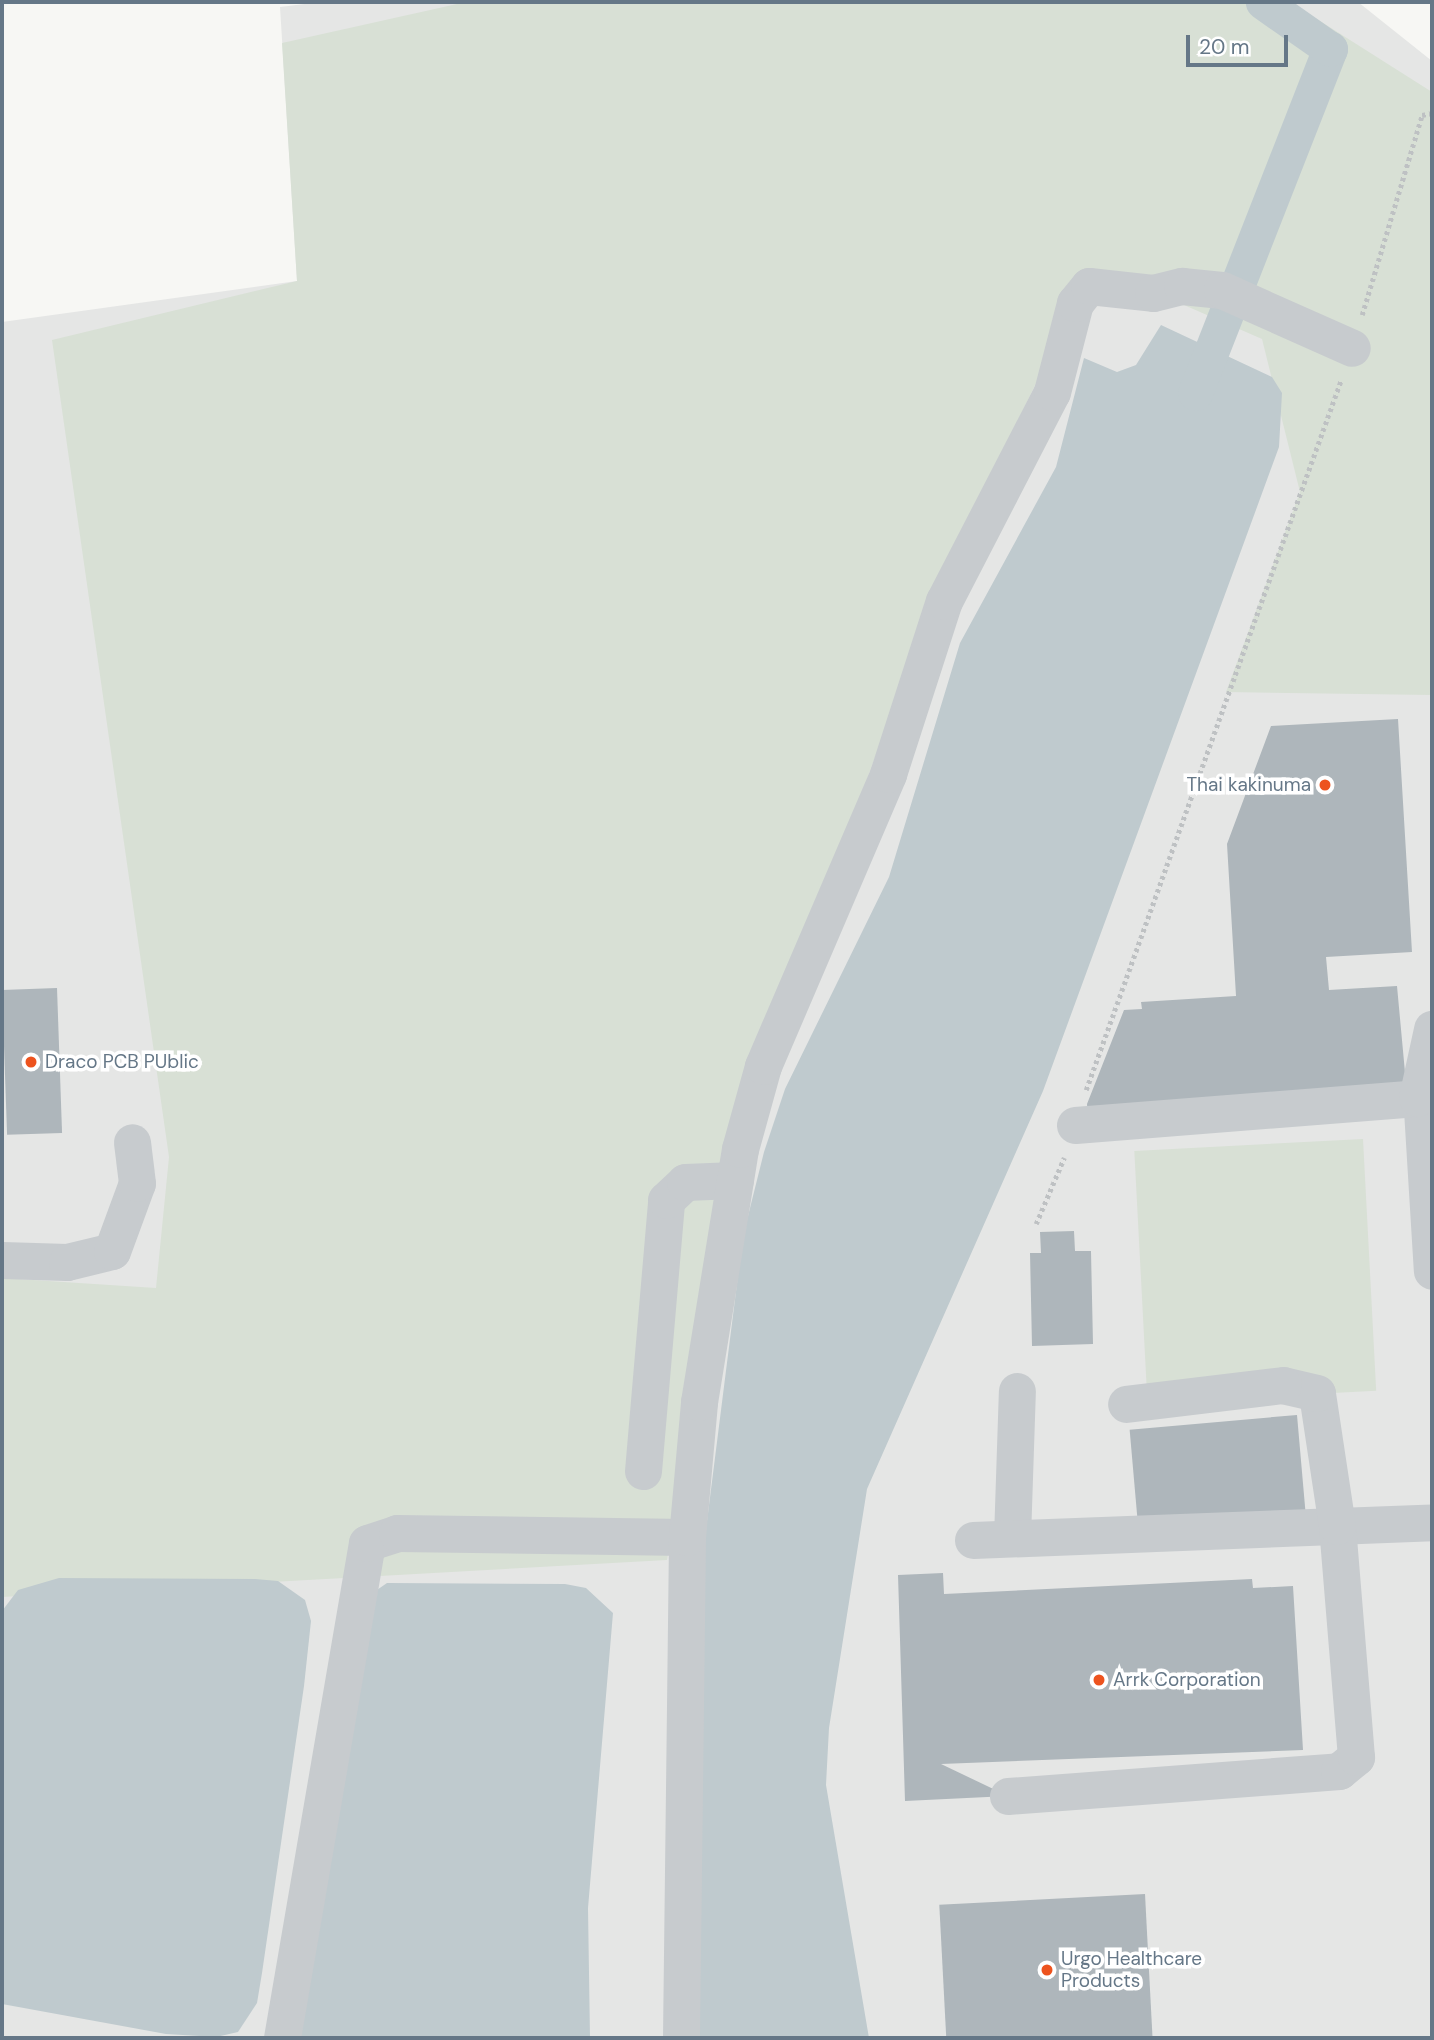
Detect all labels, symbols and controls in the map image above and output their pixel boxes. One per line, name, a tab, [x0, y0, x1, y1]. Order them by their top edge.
scale bar	[1189, 21, 1290, 65]
text: 20 m	[1199, 33, 1250, 61]
place label: Thai kakinuma	[1186, 774, 1311, 796]
marker: Thai kakinuma	[1317, 777, 1333, 793]
place label: Draco PCB PUblic	[45, 1051, 199, 1073]
marker: Draco PCB PUblic	[23, 1054, 39, 1070]
place label: Arrk Corporation	[1113, 1669, 1261, 1691]
marker: Arrk Corporation	[1091, 1672, 1107, 1688]
place label: Urgo Healthcare Products	[1061, 1948, 1202, 1992]
marker: Urgo Healthcare Products	[1039, 1962, 1055, 1978]

